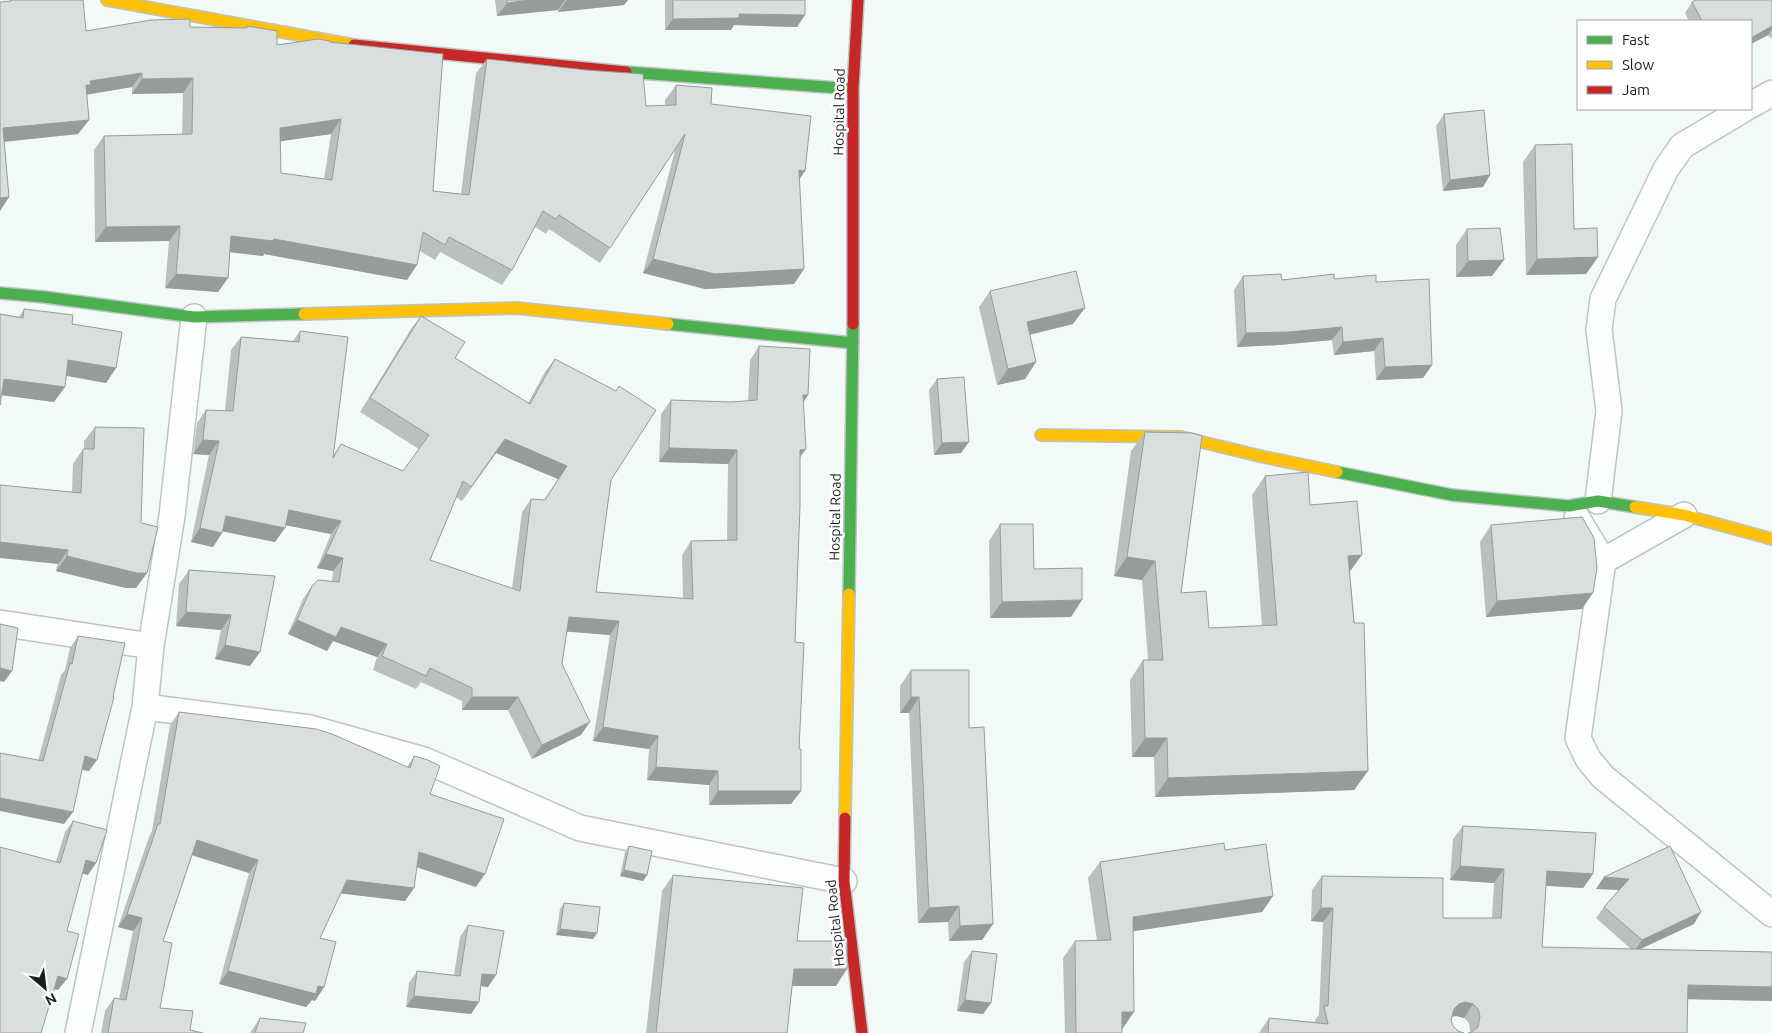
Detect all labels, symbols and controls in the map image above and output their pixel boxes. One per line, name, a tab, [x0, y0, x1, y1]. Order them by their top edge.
legend	[1577, 20, 1752, 110]
text: Fast	[1622, 31, 1650, 48]
text: Slow	[1622, 56, 1655, 73]
street label: Hospital Road	[830, 68, 848, 156]
text: Jam	[1622, 81, 1650, 98]
street label: Hospital Road	[826, 473, 844, 561]
street label: Hospital Road	[822, 879, 848, 967]
north arrow	[20, 963, 70, 1013]
text: N	[43, 990, 59, 1009]

